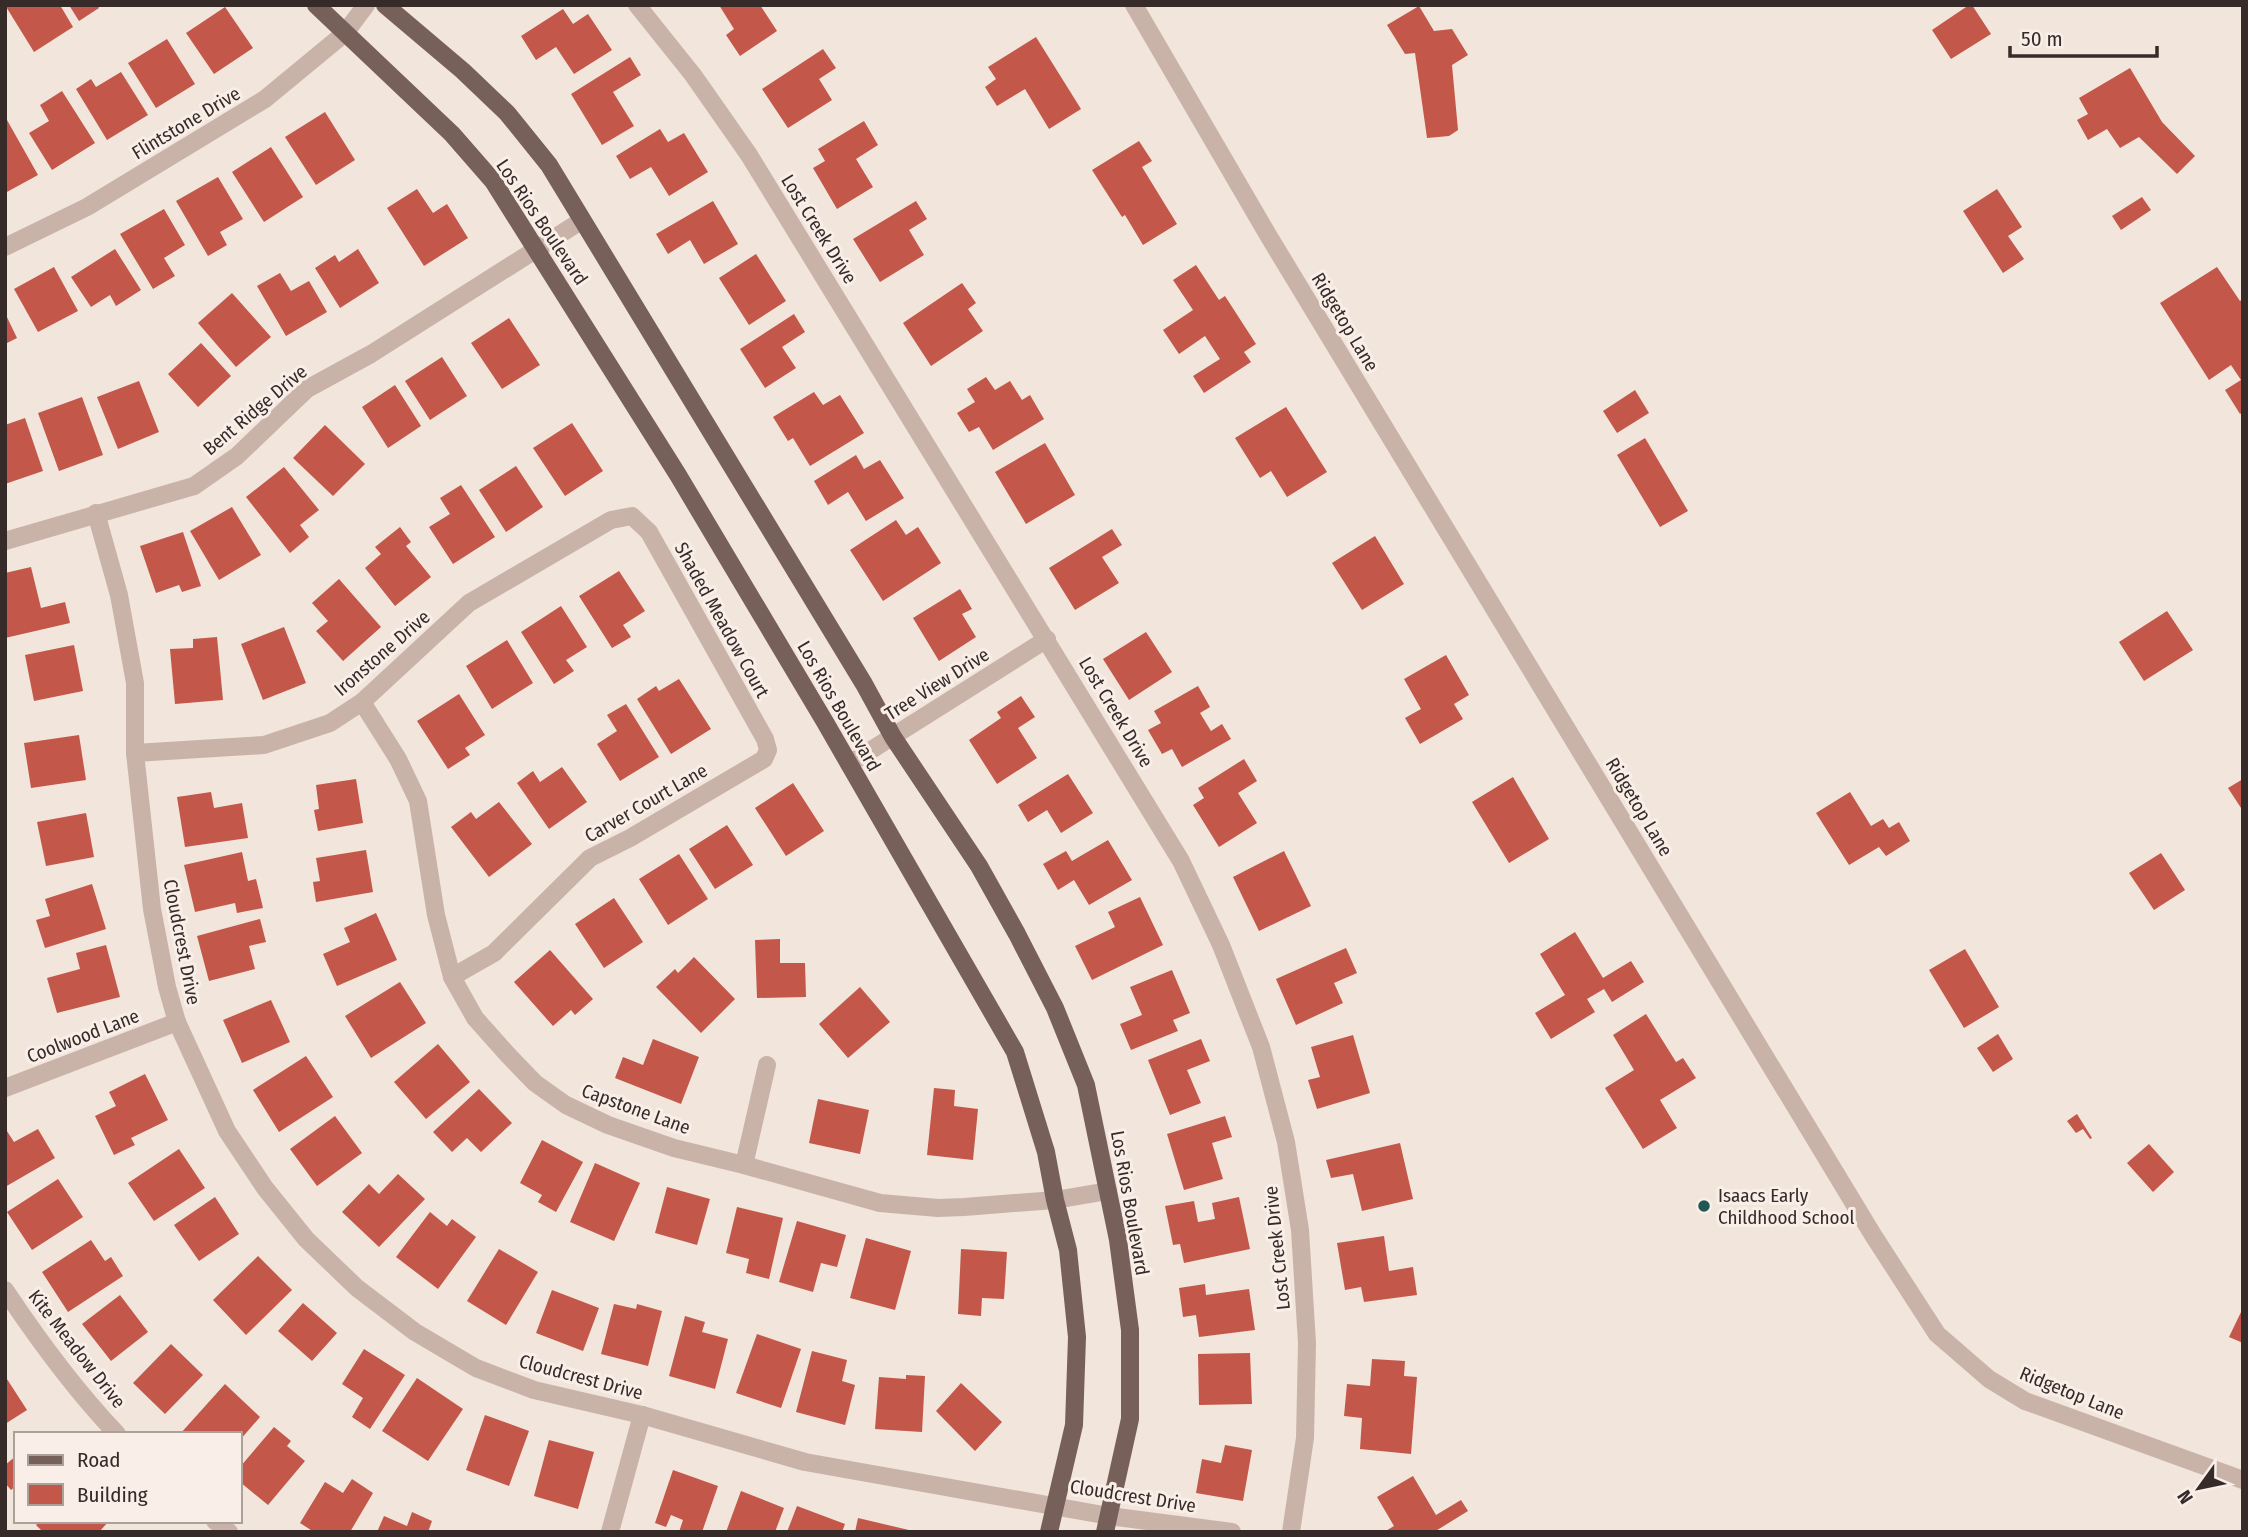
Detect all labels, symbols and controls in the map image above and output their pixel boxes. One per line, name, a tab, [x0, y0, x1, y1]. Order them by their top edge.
scale bar	[2010, 14, 2157, 58]
text: 50 m	[2021, 26, 2063, 52]
street label: Flintstone Drive	[128, 82, 244, 164]
street label: Los Rios Boulevard	[491, 155, 593, 289]
street label: Lost Creek Drive	[776, 170, 862, 288]
street label: Ridgetop Lane	[1307, 269, 1383, 375]
street label: Bent Ridge Drive	[198, 360, 312, 460]
street label: Shaded Meadow Court	[670, 538, 775, 702]
street label: Ironstone Drive	[329, 605, 435, 701]
street label: Los Rios Boulevard	[792, 637, 886, 775]
street label: Tree View Drive	[881, 643, 993, 725]
street label: Lost Creek Drive	[1074, 653, 1158, 771]
street label: Ridgetop Lane	[1601, 754, 1677, 860]
street label: Carver Court Lane	[581, 759, 711, 847]
street label: Cloudcrest Drive	[159, 877, 205, 1007]
street label: Coolwood Lane	[24, 1004, 142, 1068]
street label: Capstone Lane	[579, 1079, 693, 1139]
street label: Los Rios Boulevard	[1106, 1129, 1154, 1277]
place label: Isaacs Early Childhood School	[1718, 1184, 1855, 1229]
street label: Lost Creek Drive	[1259, 1185, 1295, 1311]
marker: Isaacs Early Childhood School	[1696, 1198, 1712, 1214]
street label: Kite Meadow Drive	[24, 1285, 130, 1413]
street label: Cloudcrest Drive	[517, 1349, 645, 1405]
street label: Ridgetop Lane	[2016, 1362, 2128, 1424]
legend	[14, 1432, 242, 1523]
text: Road	[77, 1447, 121, 1473]
north arrow	[2164, 1453, 2234, 1523]
street label: Cloudcrest Drive	[1068, 1475, 1198, 1517]
text: Building	[77, 1482, 148, 1508]
text: N	[2172, 1486, 2198, 1508]

